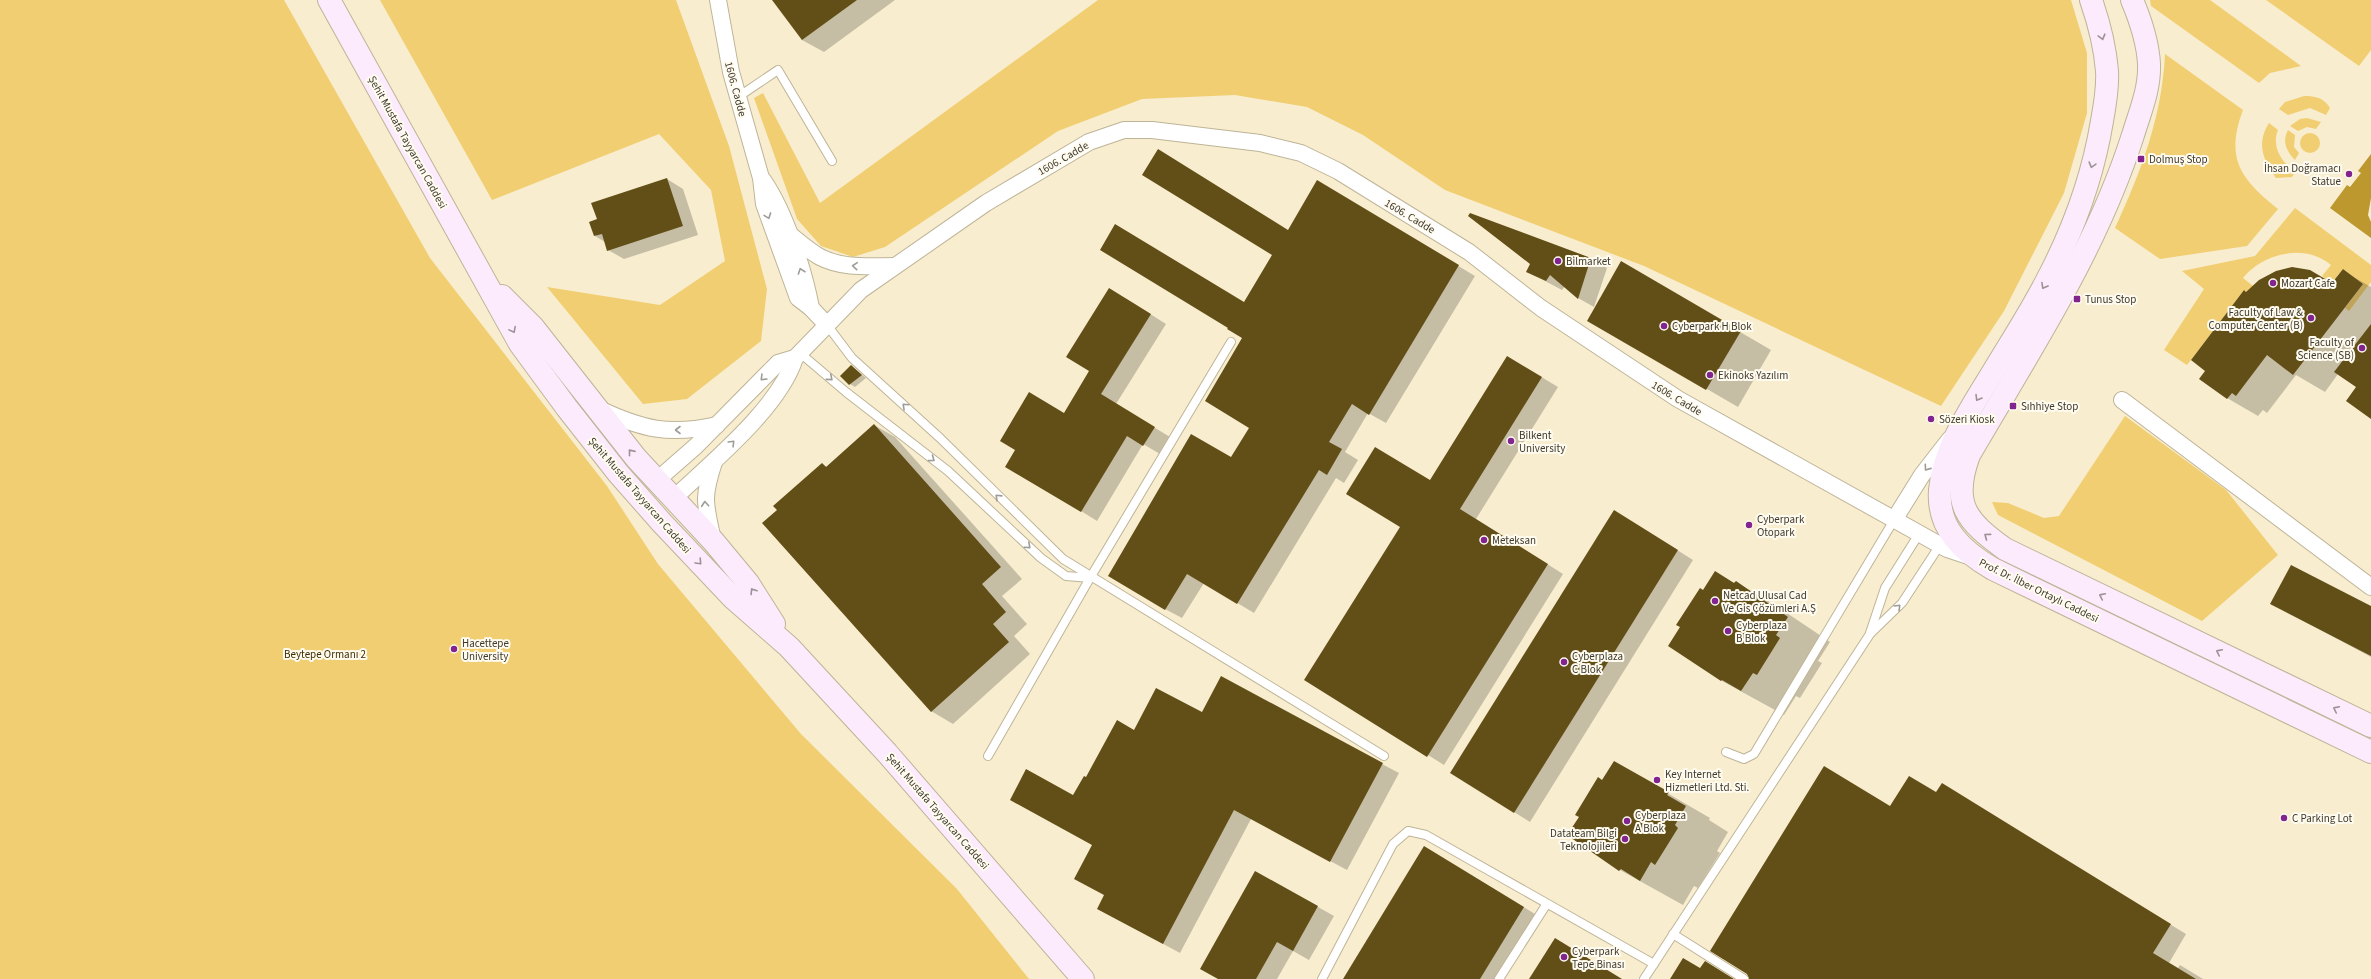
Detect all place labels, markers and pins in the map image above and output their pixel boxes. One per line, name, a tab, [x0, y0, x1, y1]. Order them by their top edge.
place label: Dolmuş Stop	[2149, 152, 2208, 167]
marker: Dolmuş Stop	[2136, 154, 2146, 164]
place label: İhsan Doğramacı Statue	[2264, 161, 2342, 189]
marker: İhsan Doğramacı Statue	[2344, 169, 2354, 179]
place label: Bilmarket	[1566, 254, 1611, 269]
marker: Bilmarket	[1553, 256, 1563, 266]
place label: Mozart Cafe	[2281, 276, 2336, 291]
marker: Mozart Cafe	[2268, 278, 2278, 288]
place label: Tunus Stop	[2085, 292, 2136, 307]
marker: Tunus Stop	[2072, 294, 2082, 304]
place label: Faculty of Law & Computer Center (B)	[2209, 305, 2303, 333]
marker: Faculty of Law & Computer Center (B)	[2306, 313, 2316, 323]
place label: Cyberpark H Blok	[1672, 319, 1752, 334]
marker: Cyberpark H Blok	[1659, 321, 1669, 331]
place label: Faculty of Science (SB)	[2297, 335, 2355, 363]
marker: Faculty of Science (SB)	[2357, 343, 2367, 353]
place label: Ekinoks Yazılım	[1718, 368, 1788, 383]
marker: Ekinoks Yazılım	[1705, 370, 1715, 380]
place label: Sıhhiye Stop	[2021, 399, 2078, 414]
marker: Sıhhiye Stop	[2008, 401, 2018, 411]
place label: Sözeri Kiosk	[1939, 412, 1995, 427]
marker: Sözeri Kiosk	[1926, 414, 1936, 424]
place label: Bilkent University	[1519, 428, 1565, 456]
marker: Bilkent University	[1506, 436, 1516, 446]
place label: Cyberpark Otopark	[1757, 512, 1805, 540]
marker: Cyberpark Otopark	[1744, 520, 1754, 530]
place label: Meteksan	[1492, 533, 1536, 548]
marker: Meteksan	[1479, 535, 1489, 545]
place label: Netcad Ulusal Cad Ve Gis Çözümleri A.Ş	[1723, 588, 1816, 616]
marker: Netcad Ulusal Cad Ve Gis Çözümleri A.Ş	[1710, 596, 1720, 606]
place label: Cyberplaza B Blok	[1736, 618, 1787, 646]
marker: Cyberplaza B Blok	[1723, 626, 1733, 636]
place label: Hacettepe University	[462, 636, 509, 664]
marker: Hacettepe University	[449, 644, 459, 654]
place label: Cyberplaza C Blok	[1572, 649, 1623, 677]
marker: Cyberplaza C Blok	[1559, 657, 1569, 667]
place label: Key Internet Hizmetleri Ltd. Sti.	[1665, 767, 1749, 795]
marker: Key Internet Hizmetleri Ltd. Sti.	[1652, 775, 1662, 785]
place label: Cyberplaza A Blok	[1635, 808, 1686, 836]
place label: C Parking Lot	[2292, 811, 2352, 826]
marker: C Parking Lot	[2279, 813, 2289, 823]
marker: Cyberplaza A Blok	[1622, 816, 1632, 826]
place label: Datateam Bilgi Teknolojileri	[1550, 826, 1617, 854]
marker: Datateam Bilgi Teknolojileri	[1620, 834, 1630, 844]
place label: Cyberpark Tepe Binası	[1572, 944, 1624, 972]
marker: Cyberpark Tepe Binası	[1559, 952, 1569, 962]

